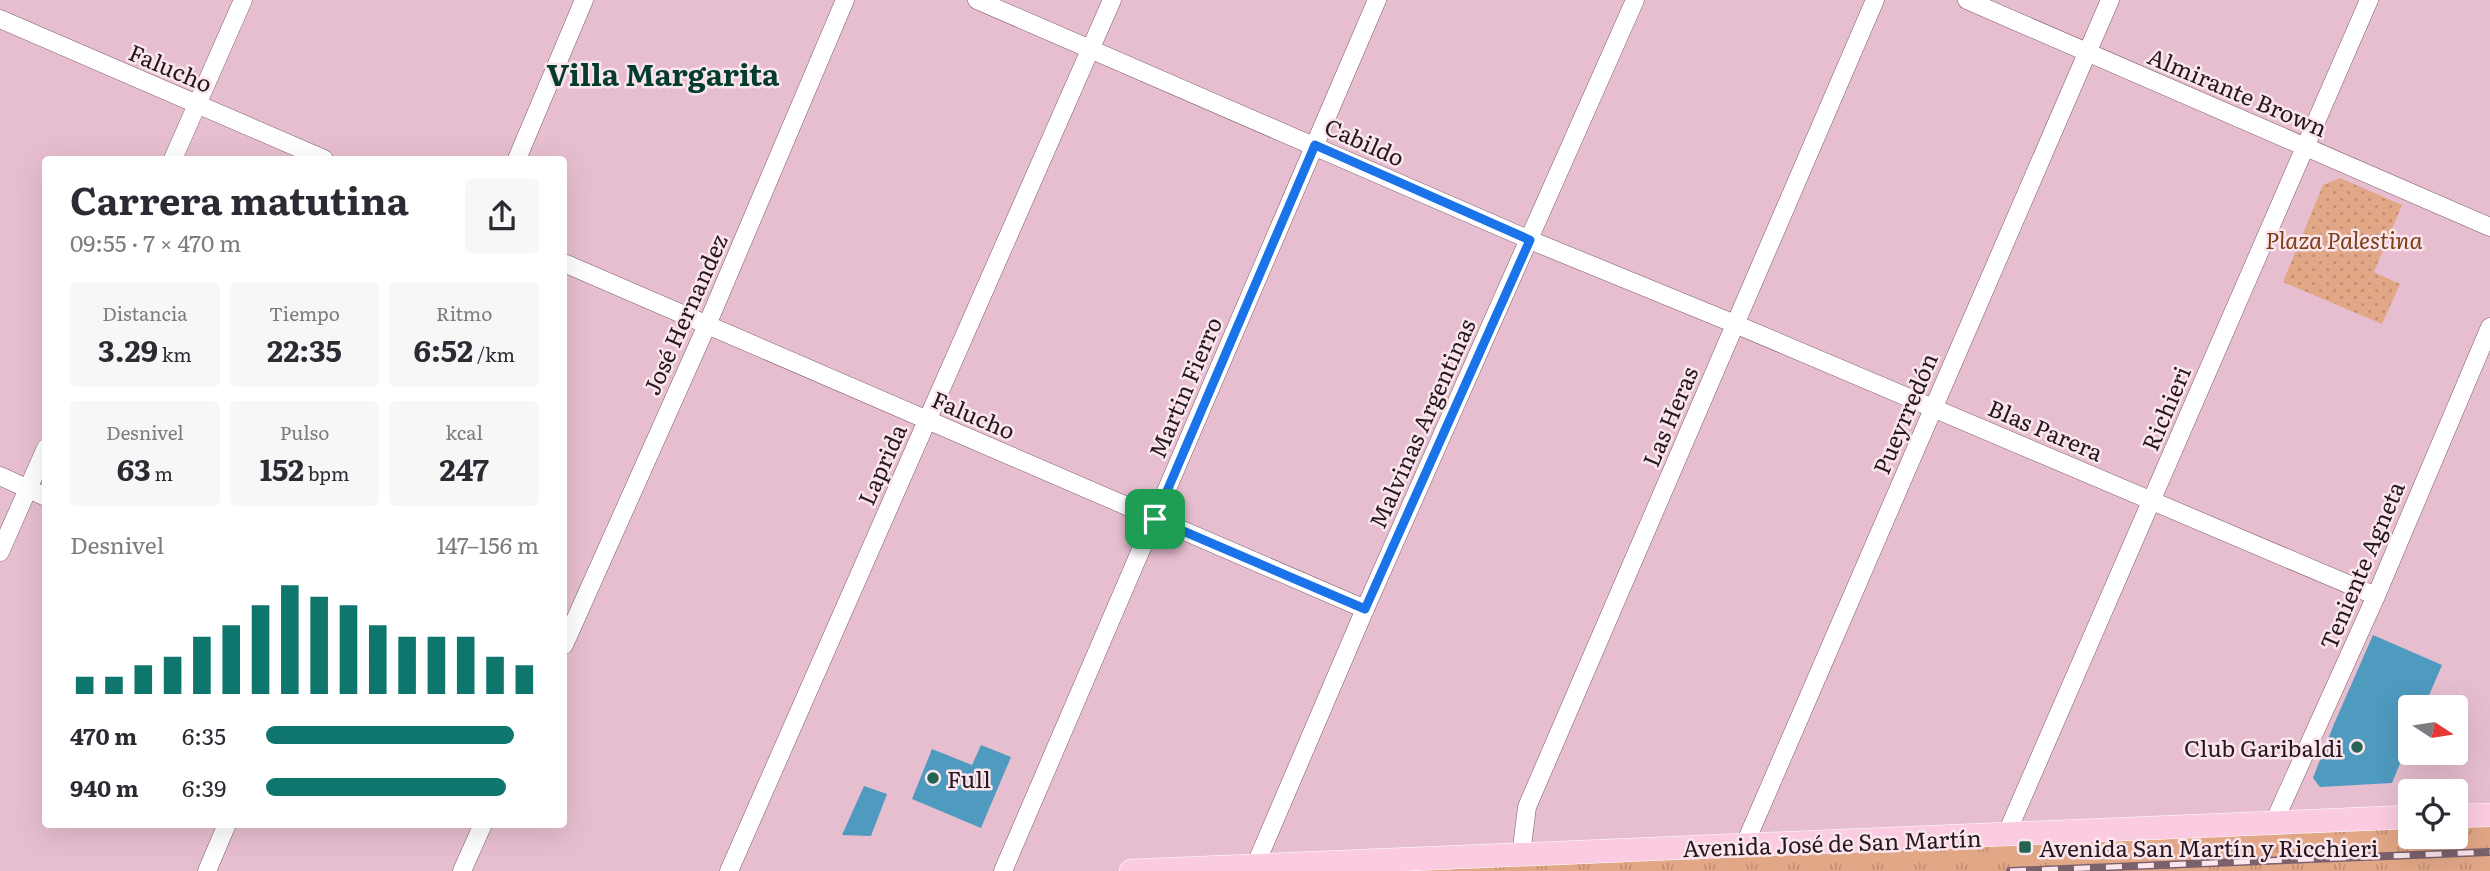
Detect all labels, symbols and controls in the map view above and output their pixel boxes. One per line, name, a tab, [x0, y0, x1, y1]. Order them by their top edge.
street label: Falucho	[124, 34, 218, 100]
street label: Almirante Brown	[2143, 38, 2333, 144]
district label: Villa Margarita	[547, 51, 780, 95]
street label: Cabildo	[1320, 108, 1410, 174]
text: Carrera matutina	[70, 170, 409, 227]
button: share	[465, 179, 539, 253]
park label: Plaza Palestina	[2265, 222, 2423, 256]
text: 09:55 · 7 × 470 m	[70, 225, 241, 259]
street label: José Hernandez	[633, 228, 735, 400]
text: Distancia	[102, 299, 187, 327]
text: Tiempo	[269, 299, 340, 327]
text: Ritmo	[436, 299, 492, 327]
street label: Martin Fierro	[1139, 311, 1229, 463]
street label: Malvinas Argentinas	[1359, 313, 1483, 533]
text: 3.29	[98, 327, 158, 371]
text: 22:35	[267, 327, 342, 371]
text: 6:52	[413, 327, 473, 371]
text: km	[158, 340, 192, 368]
text: /km	[473, 340, 515, 368]
street label: Pueyrredón	[1863, 347, 1945, 479]
street label: Richieri	[2132, 360, 2198, 456]
street label: Las Heras	[1633, 361, 1705, 471]
street label: Falucho	[927, 381, 1021, 447]
street label: Blas Parera	[1983, 390, 2109, 469]
street label: Laprida	[848, 417, 914, 510]
text: Desnivel	[106, 418, 184, 446]
text: Pulso	[280, 418, 329, 446]
text: kcal	[445, 418, 483, 446]
text: 63	[117, 446, 151, 490]
text: 152	[260, 446, 304, 490]
text: 247	[439, 446, 489, 490]
text: m	[151, 459, 173, 487]
text: bpm	[304, 459, 349, 487]
street label: Teniente Agneta	[2310, 475, 2412, 654]
pin	[1125, 489, 1185, 549]
icon: arrive	[1136, 500, 1174, 538]
text: Desnivel	[70, 527, 164, 561]
text: 147–156 m	[437, 527, 539, 561]
north arrow	[2398, 695, 2468, 765]
map controls	[2398, 695, 2468, 849]
text: 470 m	[70, 718, 137, 752]
text: 6:35	[182, 718, 226, 752]
place label: Club Garibaldi	[2184, 730, 2343, 764]
marker: Club Garibaldi	[2349, 739, 2365, 755]
place label: Full	[947, 761, 991, 795]
text: 940 m	[70, 770, 139, 804]
text: 6:39	[182, 770, 226, 804]
marker: Full	[925, 770, 941, 786]
button: locate	[2398, 779, 2468, 849]
street label: Avenida José de San Martín	[1682, 820, 1982, 864]
place label: Avenida San Martín y Ricchieri	[2039, 830, 2379, 864]
marker: Avenida San Martín y Ricchieri	[2017, 839, 2033, 855]

